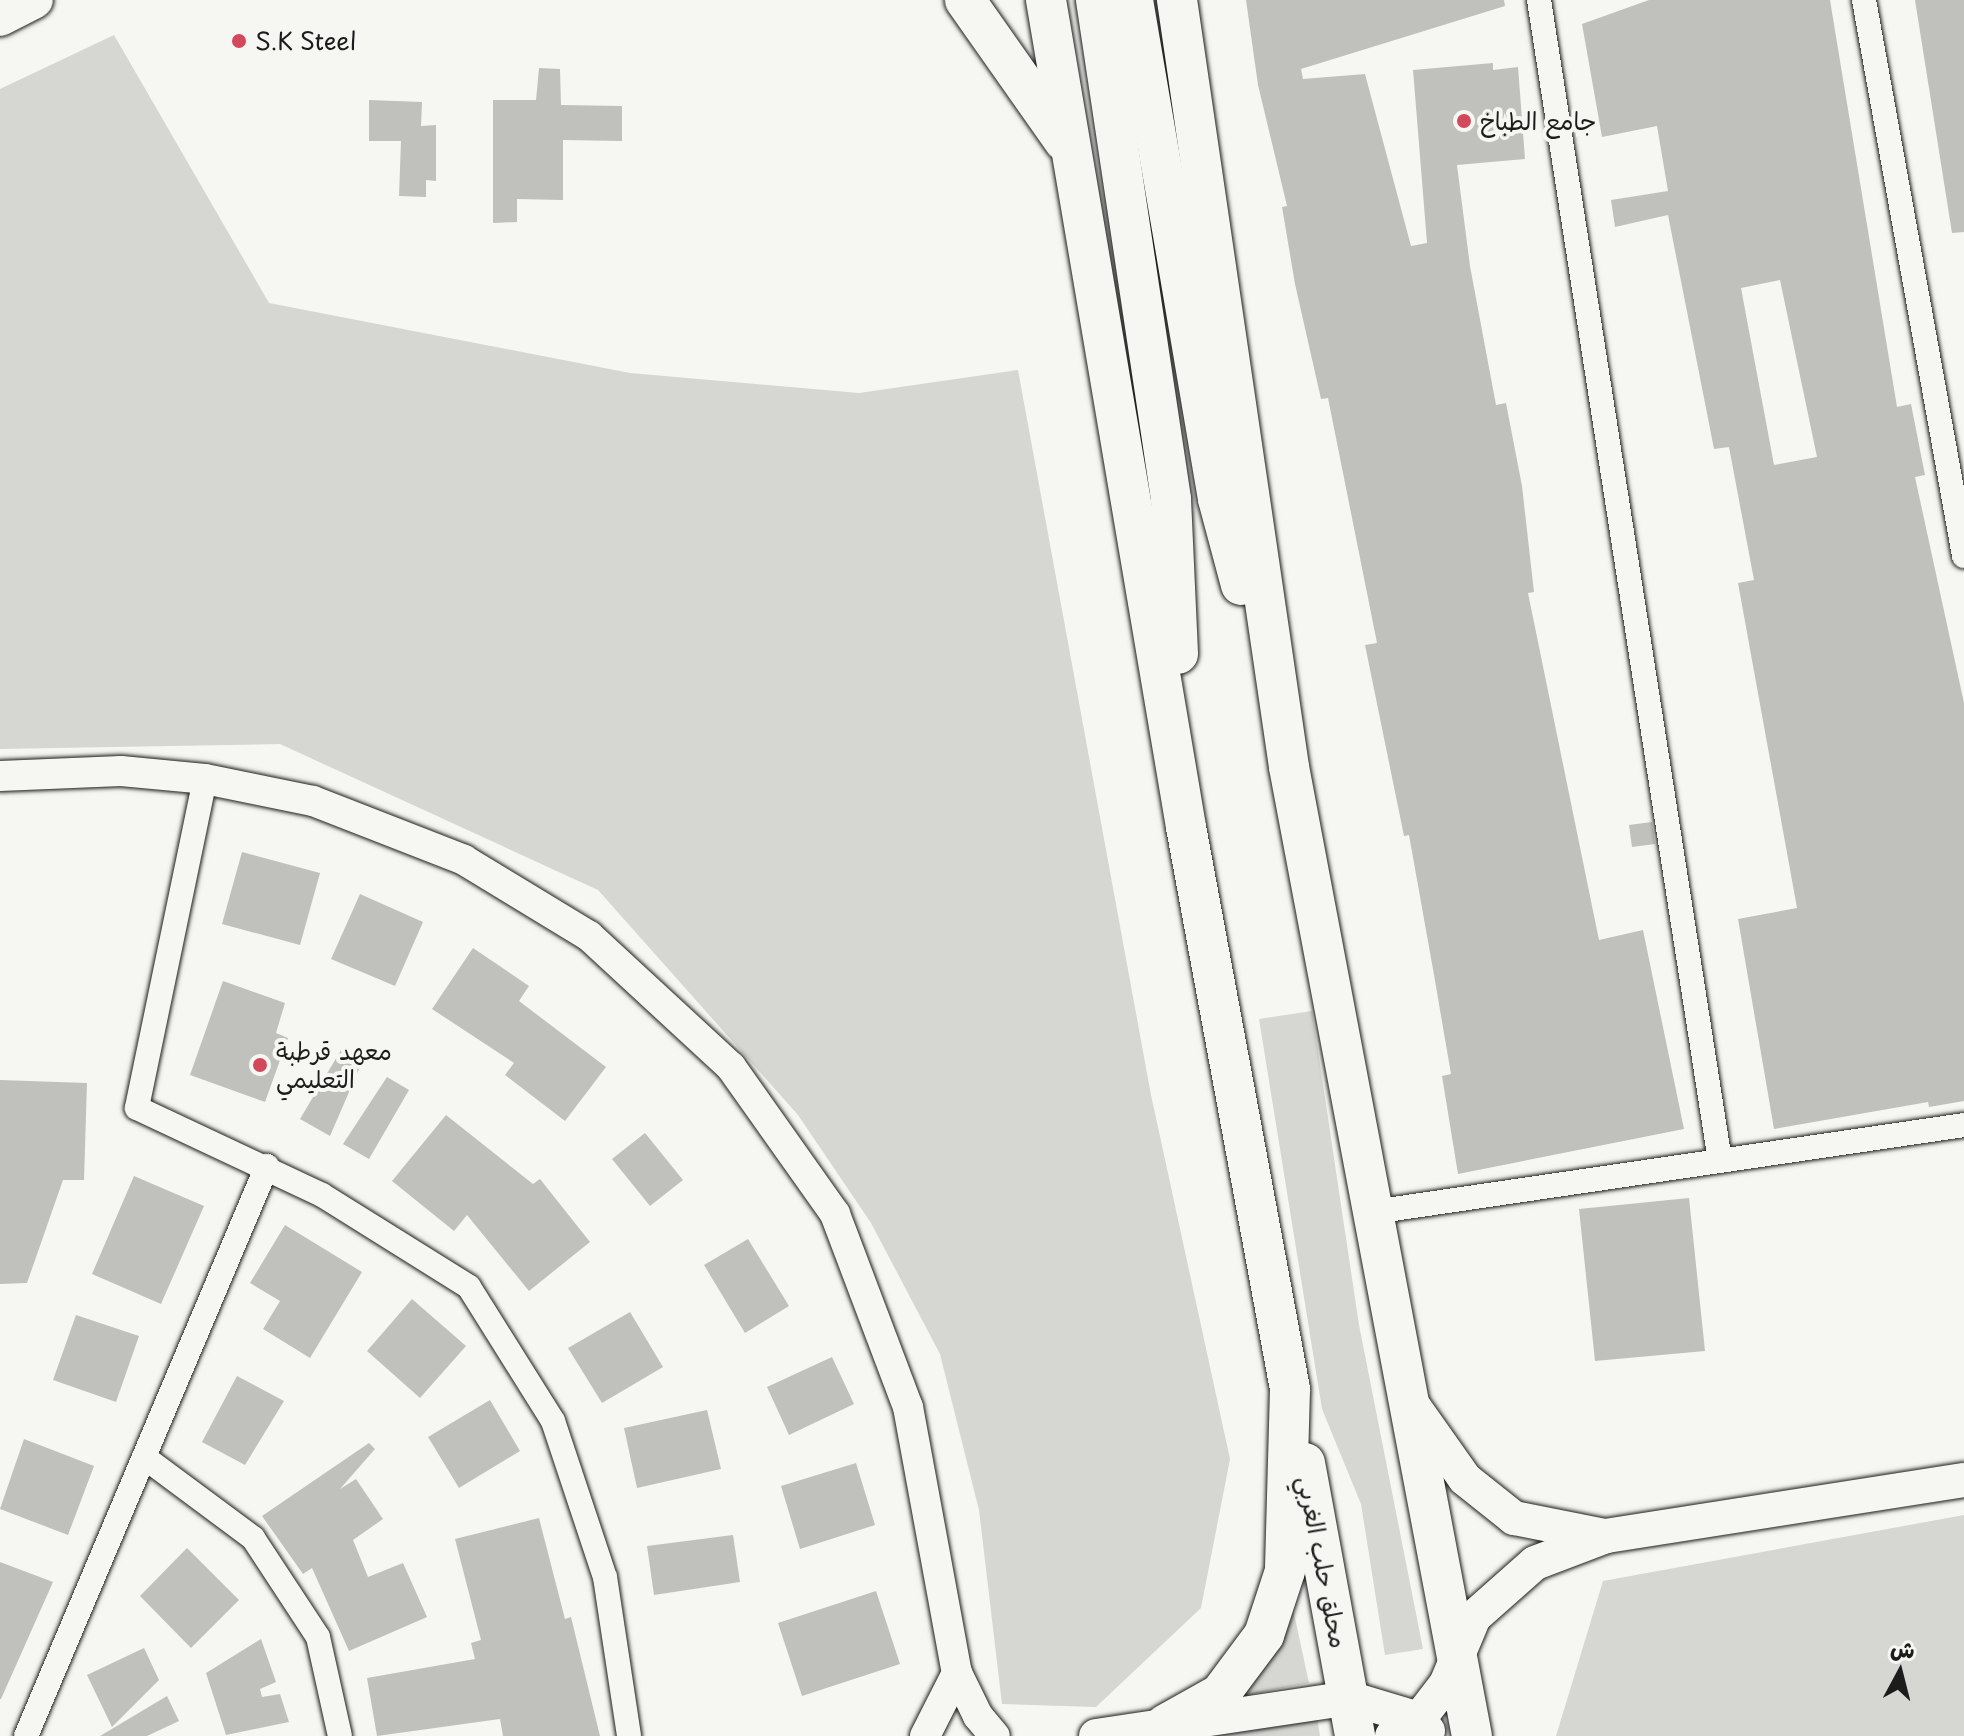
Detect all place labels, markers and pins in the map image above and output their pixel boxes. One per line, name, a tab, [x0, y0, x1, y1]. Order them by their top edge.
place label: S.K Steel	[255, 27, 358, 55]
marker: S.K Steel	[230, 32, 248, 50]
place label: جامع الطباخ	[1480, 107, 1596, 135]
marker: جامع الطباخ	[1455, 112, 1473, 130]
place label: معهد قرطبة التعليمي	[276, 1037, 392, 1093]
marker: معهد قرطبة التعليمي	[251, 1056, 269, 1074]

